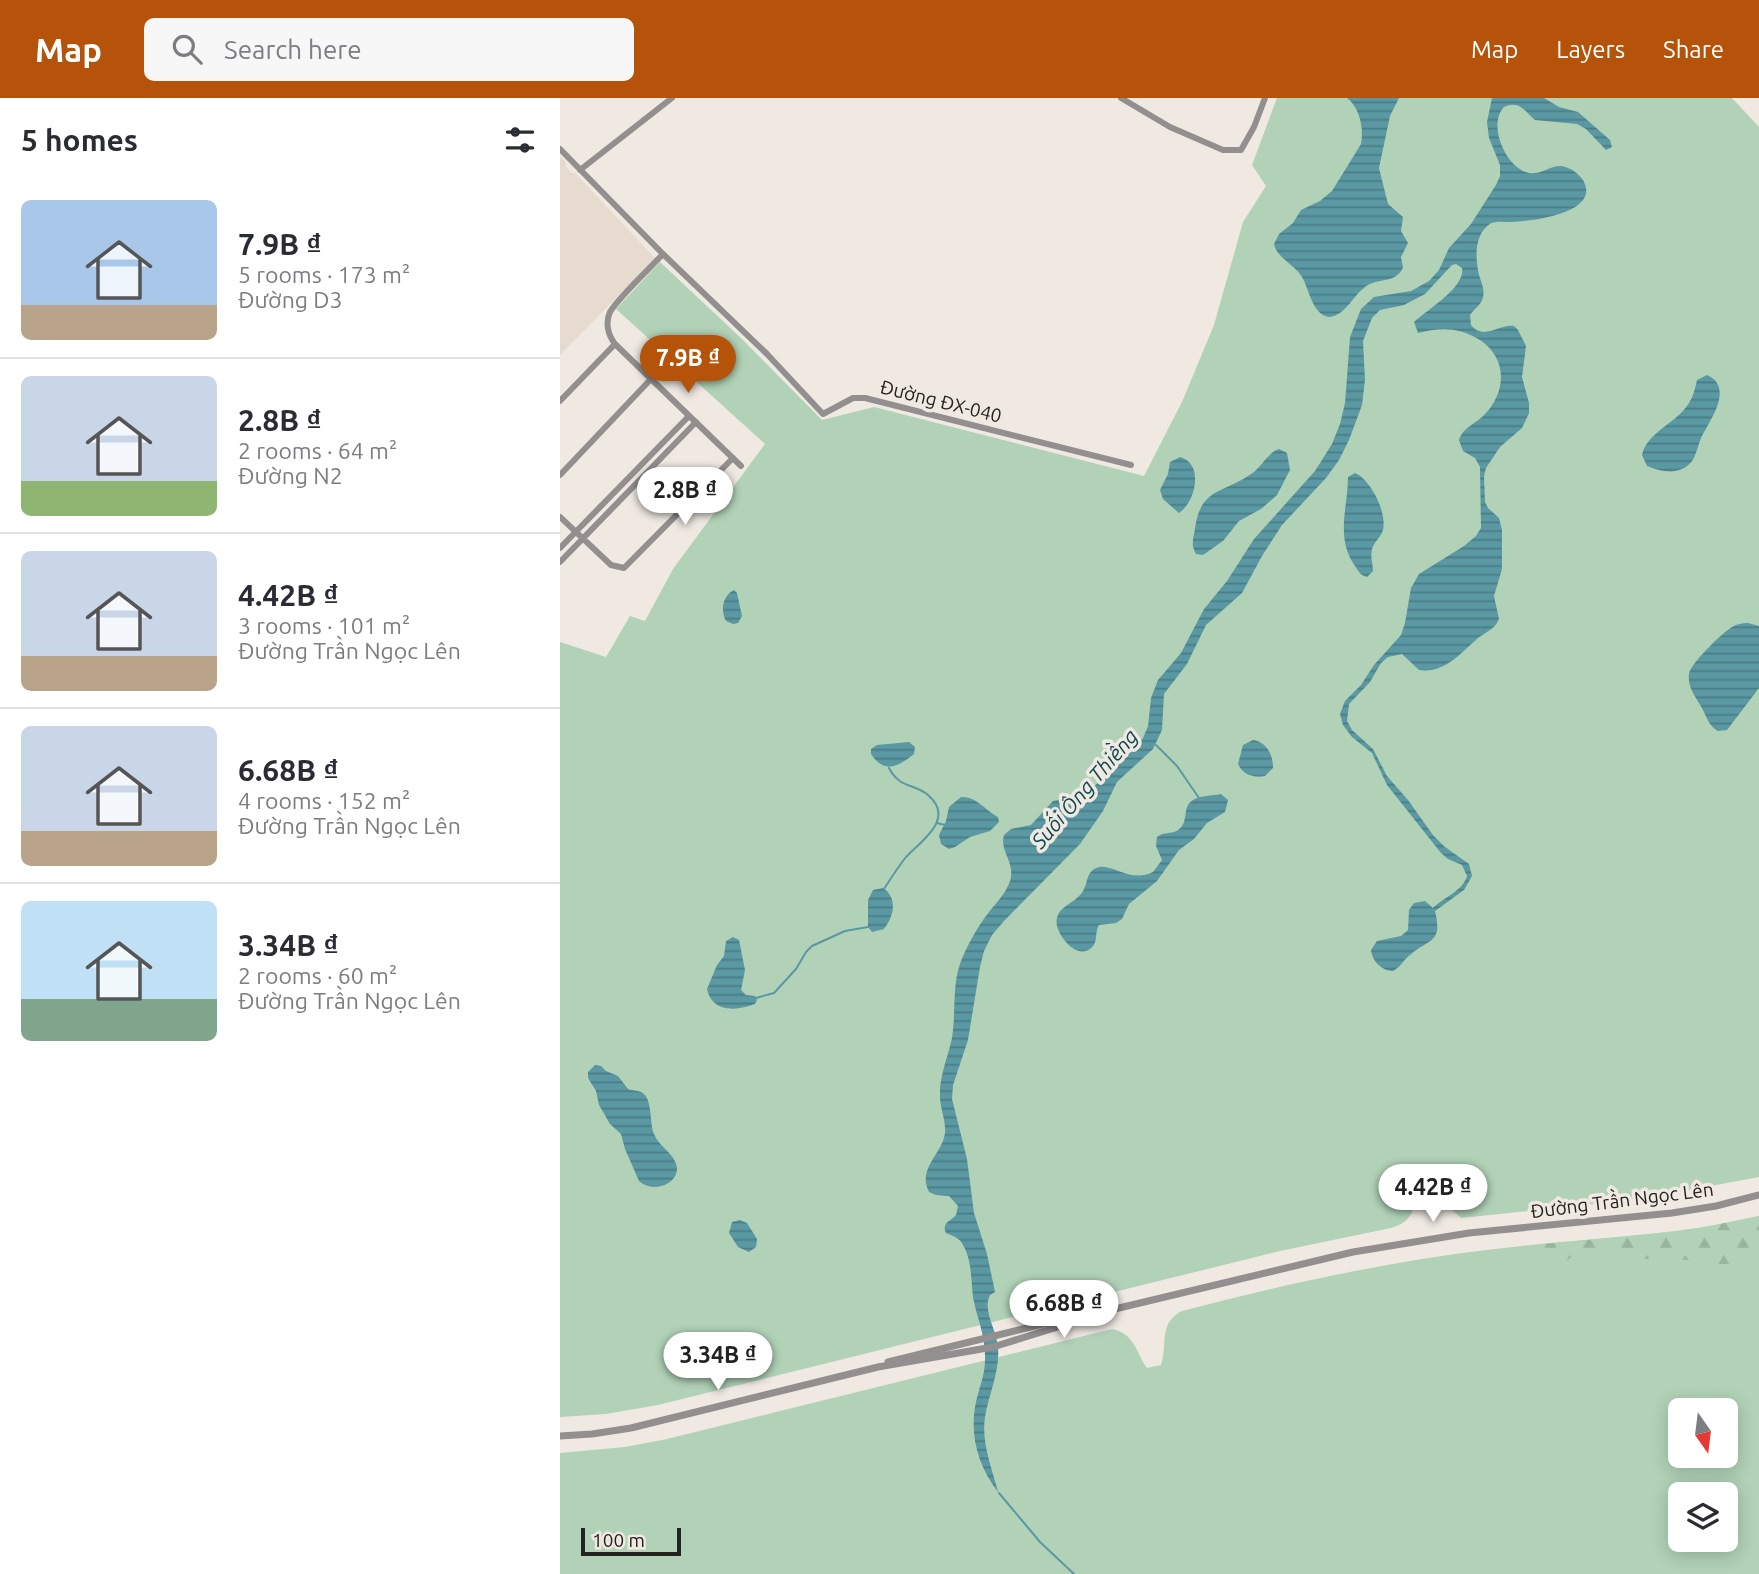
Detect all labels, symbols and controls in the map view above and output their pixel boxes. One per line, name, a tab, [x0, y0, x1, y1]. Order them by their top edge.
search box	[144, 18, 634, 81]
icon: search	[168, 30, 206, 68]
text: Map	[35, 31, 102, 68]
text: Search here	[224, 35, 362, 64]
text: Map	[1471, 36, 1518, 63]
text: Layers	[1556, 36, 1625, 63]
text: Share	[1663, 36, 1724, 63]
icon: filters	[501, 121, 539, 159]
text: 5 homes	[21, 123, 138, 157]
text: 7.9B ₫	[238, 227, 322, 261]
icon: home	[77, 228, 161, 312]
text: 5 rooms · 173 m²	[238, 262, 410, 287]
text: Đường D3	[238, 287, 343, 312]
pin: 7.9B ₫	[631, 336, 745, 395]
text: 7.9B ₫	[656, 345, 720, 370]
street label: Đường ĐX-040	[878, 375, 1004, 427]
text: 2.8B ₫	[238, 403, 322, 437]
icon: home	[77, 404, 161, 488]
text: 2 rooms · 64 m²	[238, 438, 397, 463]
text: Đường N2	[238, 463, 343, 488]
pin: 2.8B ₫	[628, 468, 742, 527]
text: 2.8B ₫	[653, 477, 717, 502]
text: 4.42B ₫	[238, 578, 339, 612]
icon: home	[77, 579, 161, 663]
text: 3 rooms · 101 m²	[238, 613, 410, 638]
text: Đường Trần Ngọc Lên	[238, 638, 461, 663]
water label: Suối Ông Thiềng	[1024, 723, 1142, 853]
text: 6.68B ₫	[238, 753, 339, 787]
icon: home	[77, 754, 161, 838]
text: 4 rooms · 152 m²	[238, 788, 410, 813]
text: Đường Trần Ngọc Lên	[238, 813, 461, 838]
text: 3.34B ₫	[238, 928, 339, 962]
icon: home	[77, 929, 161, 1013]
text: 2 rooms · 60 m²	[238, 963, 397, 988]
text: Đường Trần Ngọc Lên	[238, 988, 461, 1013]
pin: 4.42B ₫	[1368, 1164, 1498, 1224]
text: 4.42B ₫	[1394, 1174, 1472, 1199]
street label: Đường Trần Ngọc Lên	[1529, 1176, 1715, 1222]
pin: 6.68B ₫	[999, 1280, 1129, 1340]
text: 6.68B ₫	[1025, 1290, 1103, 1315]
pin: 3.34B ₫	[653, 1332, 783, 1392]
text: 3.34B ₫	[679, 1342, 757, 1367]
north arrow	[1668, 1398, 1738, 1468]
map controls	[1668, 1398, 1738, 1552]
button: layers	[1668, 1482, 1738, 1552]
scale bar	[581, 1525, 681, 1557]
text: 100 m	[592, 1529, 645, 1551]

